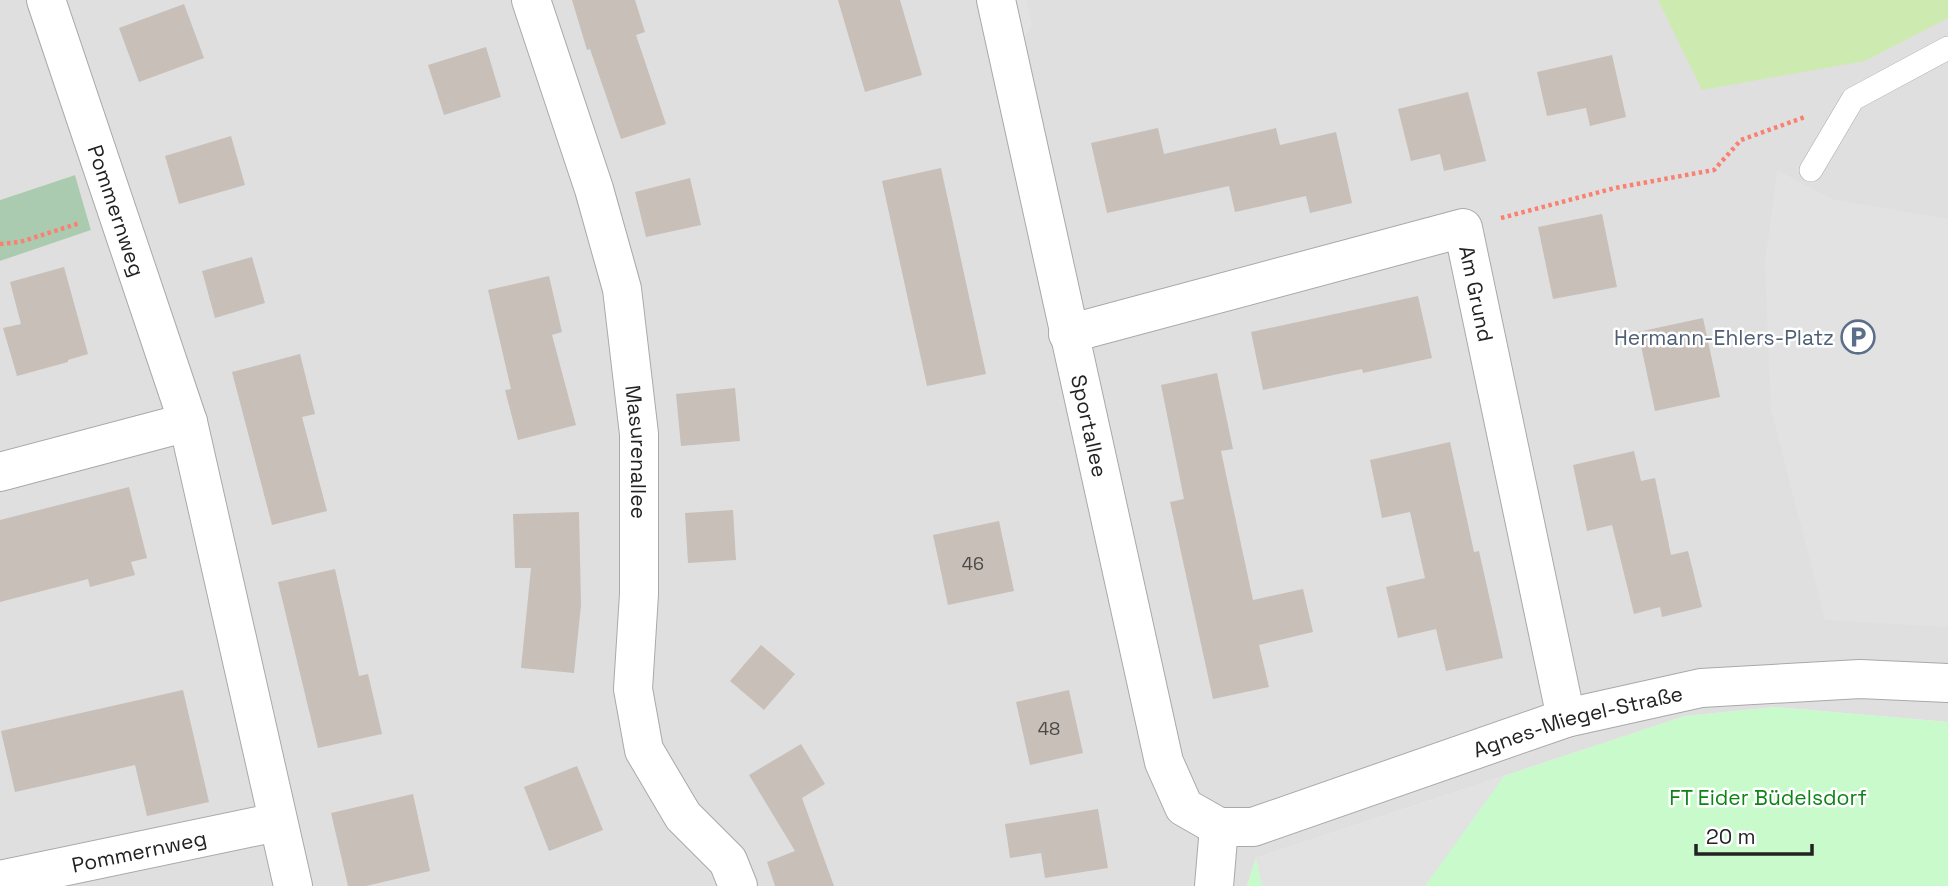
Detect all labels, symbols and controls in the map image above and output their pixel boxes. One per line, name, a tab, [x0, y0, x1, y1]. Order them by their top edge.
street label: Pommernweg	[82, 141, 151, 280]
street label: Am Grund	[1454, 243, 1500, 344]
parking icon: Hermann-Ehlers-Platz	[1839, 318, 1877, 356]
place label: Hermann-Ehlers-Platz	[1614, 324, 1834, 351]
street label: Sportallee	[1065, 372, 1114, 480]
street label: Masurenallee	[620, 384, 653, 519]
house number: 46	[962, 552, 984, 575]
street label: Agnes-Miegel-Straße	[1469, 679, 1685, 763]
house number: 48	[1038, 717, 1060, 740]
park label: FT Eider Büdelsdorf	[1669, 784, 1867, 811]
scale bar	[1696, 812, 1812, 856]
text: 20 m	[1706, 823, 1756, 850]
street label: Pommernweg	[69, 824, 209, 878]

